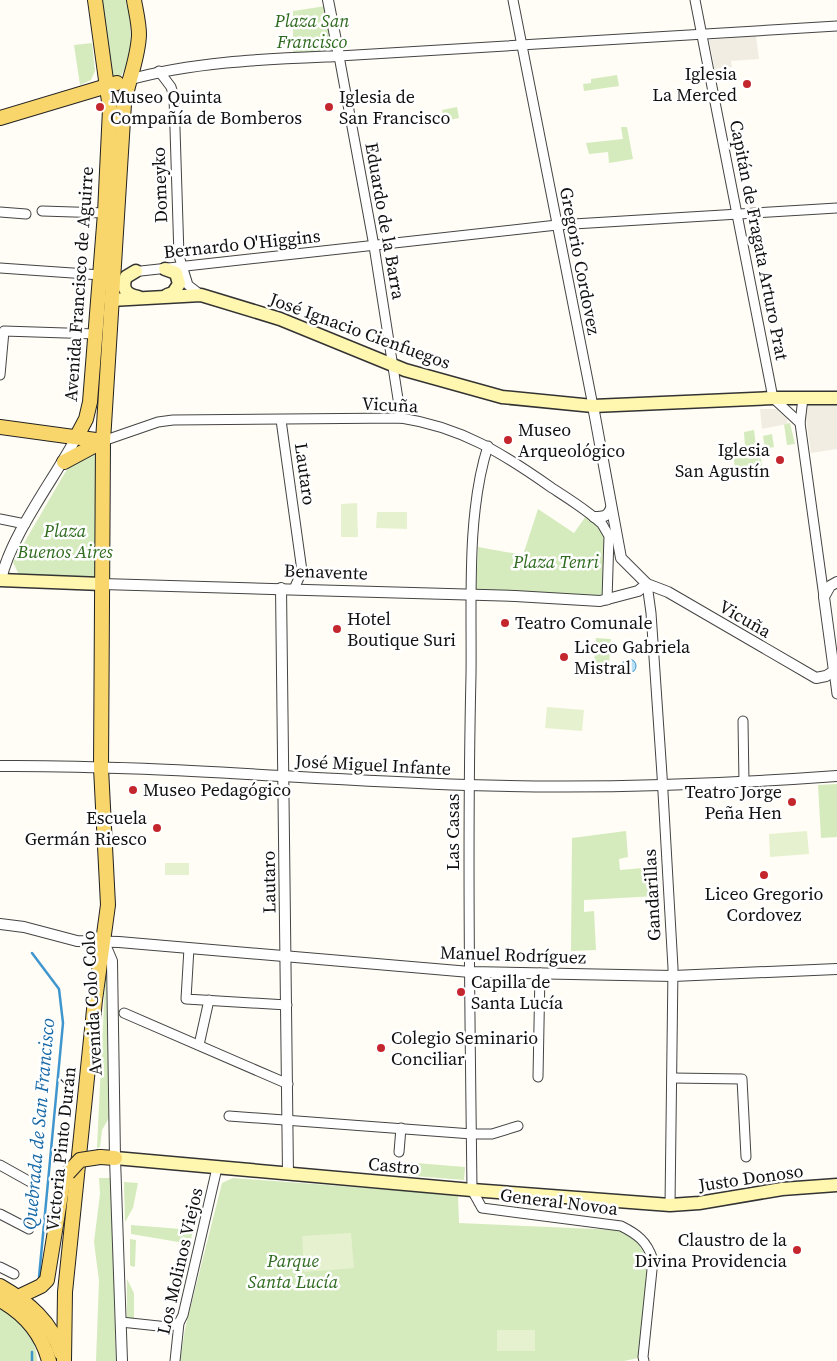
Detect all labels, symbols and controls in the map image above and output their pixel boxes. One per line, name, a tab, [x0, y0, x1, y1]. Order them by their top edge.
park label: Plaza San Francisco	[274, 8, 349, 54]
place label: Iglesia La Merced	[652, 61, 738, 107]
marker: Iglesia La Merced	[741, 78, 753, 90]
place label: Museo Quinta Compañía de Bomberos	[110, 84, 302, 130]
place label: Iglesia de San Francisco	[339, 84, 451, 130]
marker: Museo Quinta Compañía de Bomberos	[94, 101, 106, 113]
marker: Iglesia de San Francisco	[323, 101, 335, 113]
street label: Capitán de Fragata Arturo Prat	[724, 118, 795, 362]
street label: Eduardo de la Barra	[359, 141, 412, 302]
street label: Domeyko	[146, 146, 173, 223]
street label: Avenida Francisco de Aguirre	[58, 166, 99, 402]
street label: Gregorio Cordovez	[554, 185, 607, 337]
street label: Bernardo O'Higgins	[162, 223, 322, 264]
street label: José Ignacio Cienfuegos	[265, 286, 454, 375]
street label: Vicuña	[361, 391, 420, 419]
place label: Museo Arqueológico	[518, 417, 625, 463]
marker: Museo Arqueológico	[502, 434, 514, 446]
place label: Iglesia San Agustín	[675, 437, 771, 483]
street label: Lautaro	[289, 441, 322, 507]
marker: Iglesia San Agustín	[774, 454, 786, 466]
park label: Plaza Buenos Aires	[16, 518, 113, 564]
park label: Plaza Tenri	[512, 549, 600, 574]
street label: Benavente	[284, 558, 368, 585]
street label: Vicuña	[715, 594, 777, 644]
place label: Hotel Boutique Suri	[347, 606, 456, 652]
place label: Teatro Comunale	[515, 610, 653, 635]
marker: Teatro Comunale	[499, 617, 511, 629]
marker: Hotel Boutique Suri	[331, 623, 343, 635]
place label: Liceo Gabriela Mistral	[574, 634, 691, 680]
marker: Liceo Gabriela Mistral	[558, 651, 570, 663]
street label: José Miguel Infante	[293, 748, 452, 781]
place label: Museo Pedagógico	[143, 777, 291, 802]
place label: Teatro Jorge Peña Hen	[685, 779, 782, 825]
marker: Museo Pedagógico	[127, 784, 139, 796]
street label: Las Casas	[440, 793, 465, 871]
marker: Teatro Jorge Peña Hen	[786, 796, 798, 808]
place label: Escuela Germán Riesco	[25, 805, 148, 851]
marker: Escuela Germán Riesco	[151, 822, 163, 834]
street label: Gandarillas	[637, 848, 666, 942]
street label: Lautaro	[255, 850, 282, 914]
marker: Liceo Gregorio Cordovez	[758, 869, 770, 881]
place label: Liceo Gregorio Cordovez	[705, 881, 824, 927]
street label: Avenida Colo Colo	[75, 930, 108, 1076]
street label: Manuel Rodríguez	[439, 939, 587, 970]
place label: Capilla de Santa Lucía	[471, 969, 564, 1015]
marker: Capilla de Santa Lucía	[455, 986, 467, 998]
water label: Quebrada de San Francisco	[16, 1017, 60, 1231]
place label: Colegio Seminario Conciliar	[391, 1025, 538, 1071]
marker: Colegio Seminario Conciliar	[375, 1042, 387, 1054]
street label: Victoria Pinto Durán	[39, 1065, 82, 1232]
street label: Castro	[367, 1151, 421, 1180]
street label: Justo Donoso	[696, 1158, 805, 1197]
street label: General Novoa	[499, 1182, 620, 1221]
street label: Los Molinos Viejos	[150, 1185, 209, 1337]
place label: Claustro de la Divina Providencia	[635, 1227, 788, 1273]
marker: Claustro de la Divina Providencia	[791, 1244, 803, 1256]
park label: Parque Santa Lucía	[248, 1248, 339, 1294]

